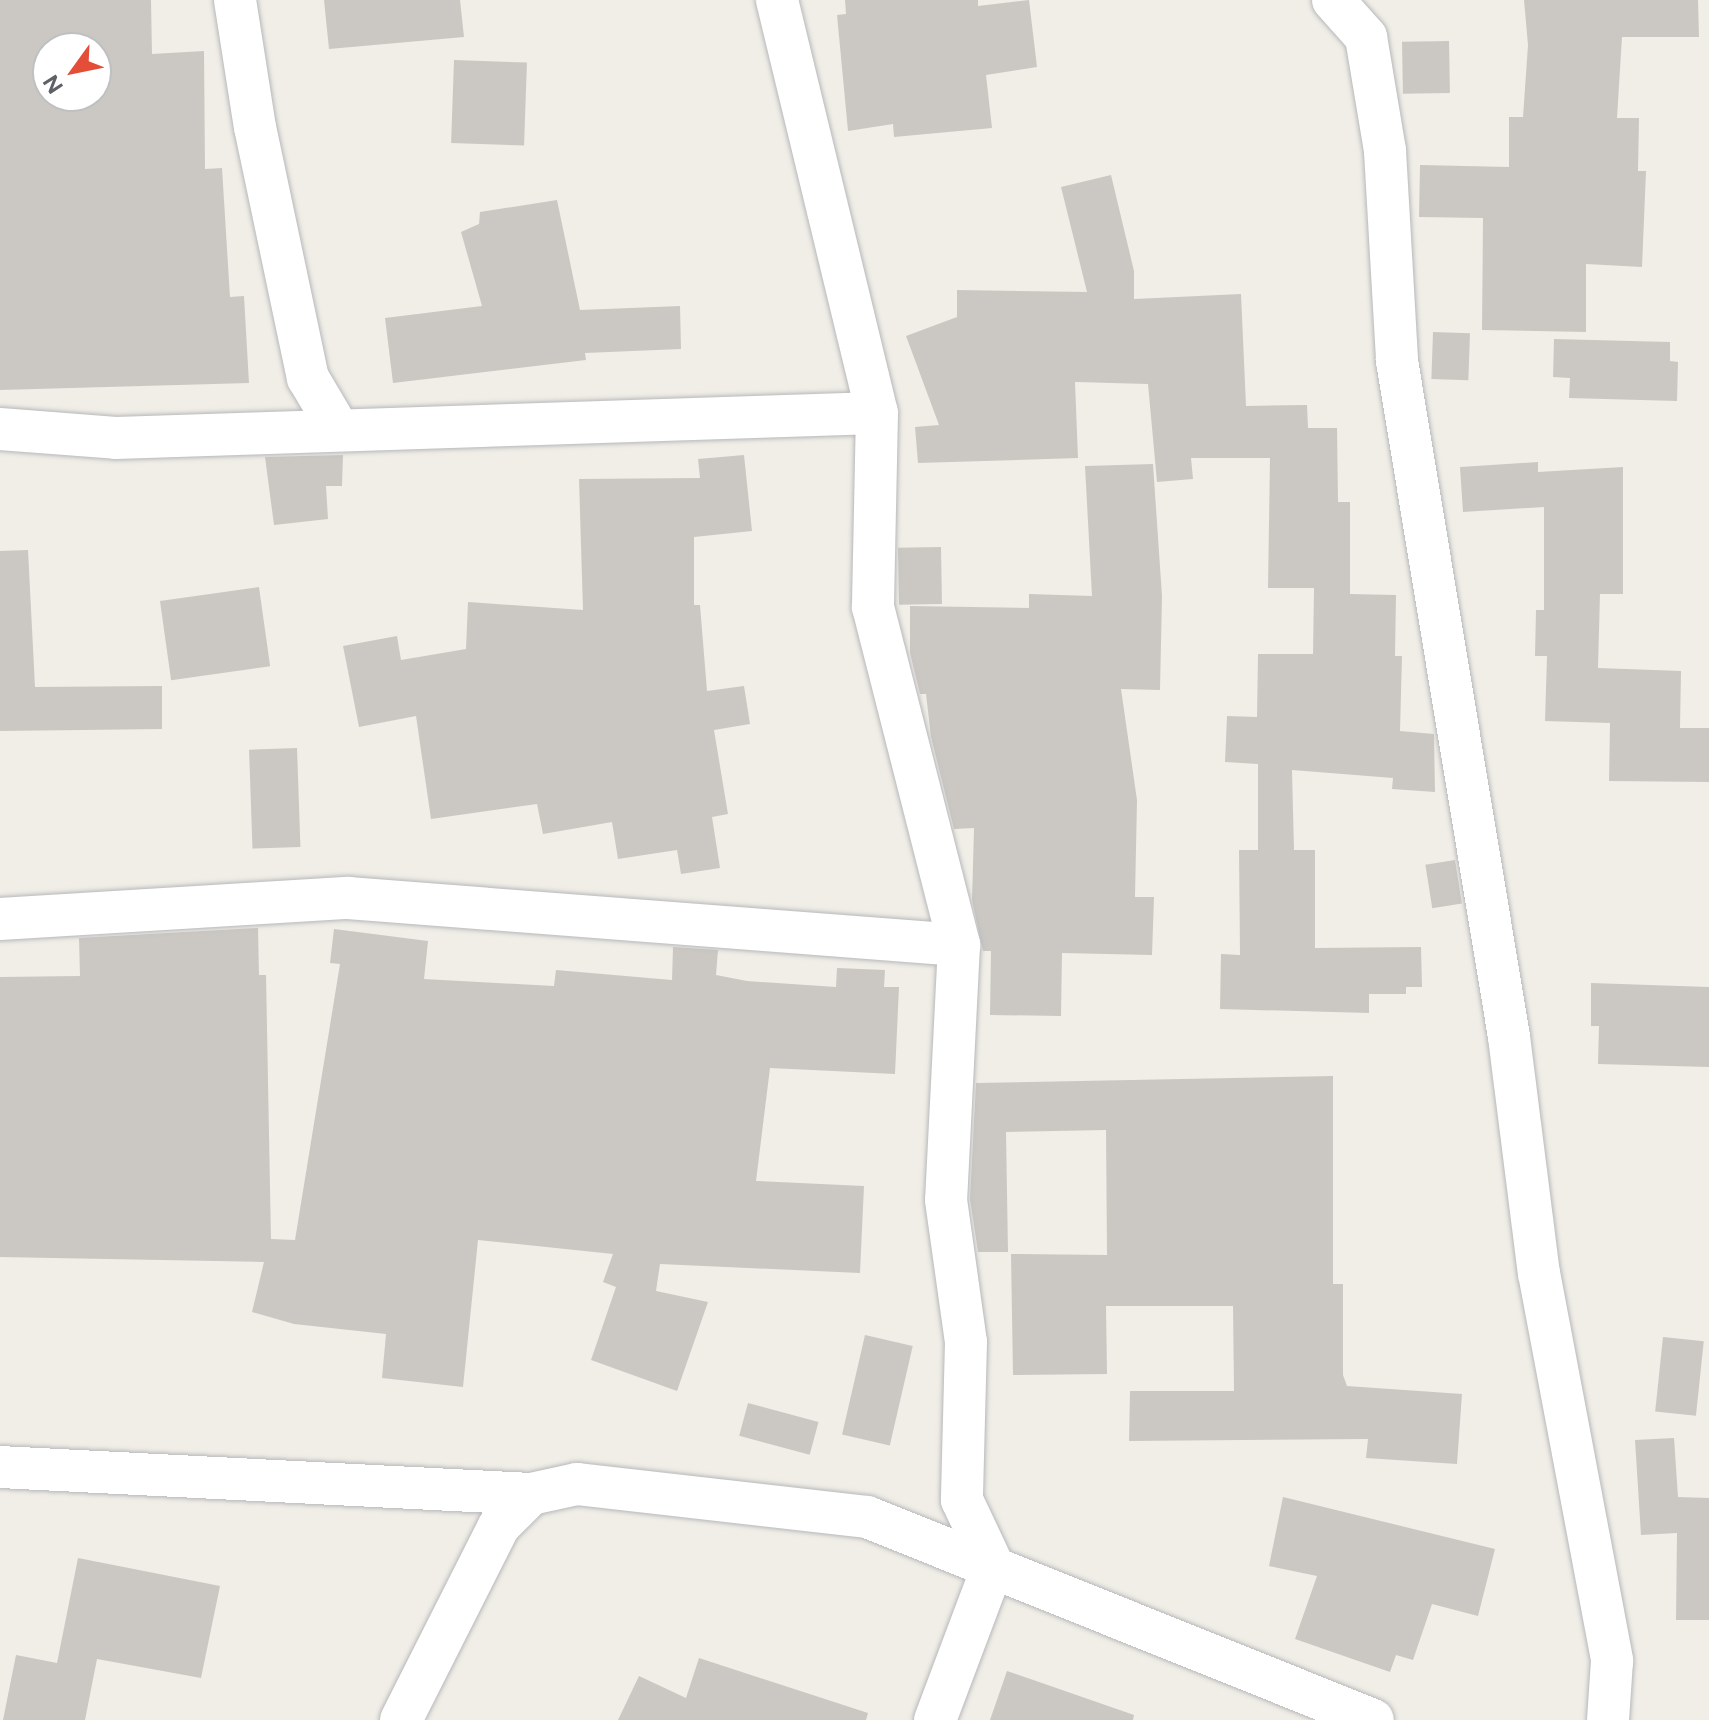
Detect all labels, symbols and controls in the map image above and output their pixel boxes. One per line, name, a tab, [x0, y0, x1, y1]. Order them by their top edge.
north arrow	[32, 32, 112, 112]
text: N	[37, 70, 69, 99]

